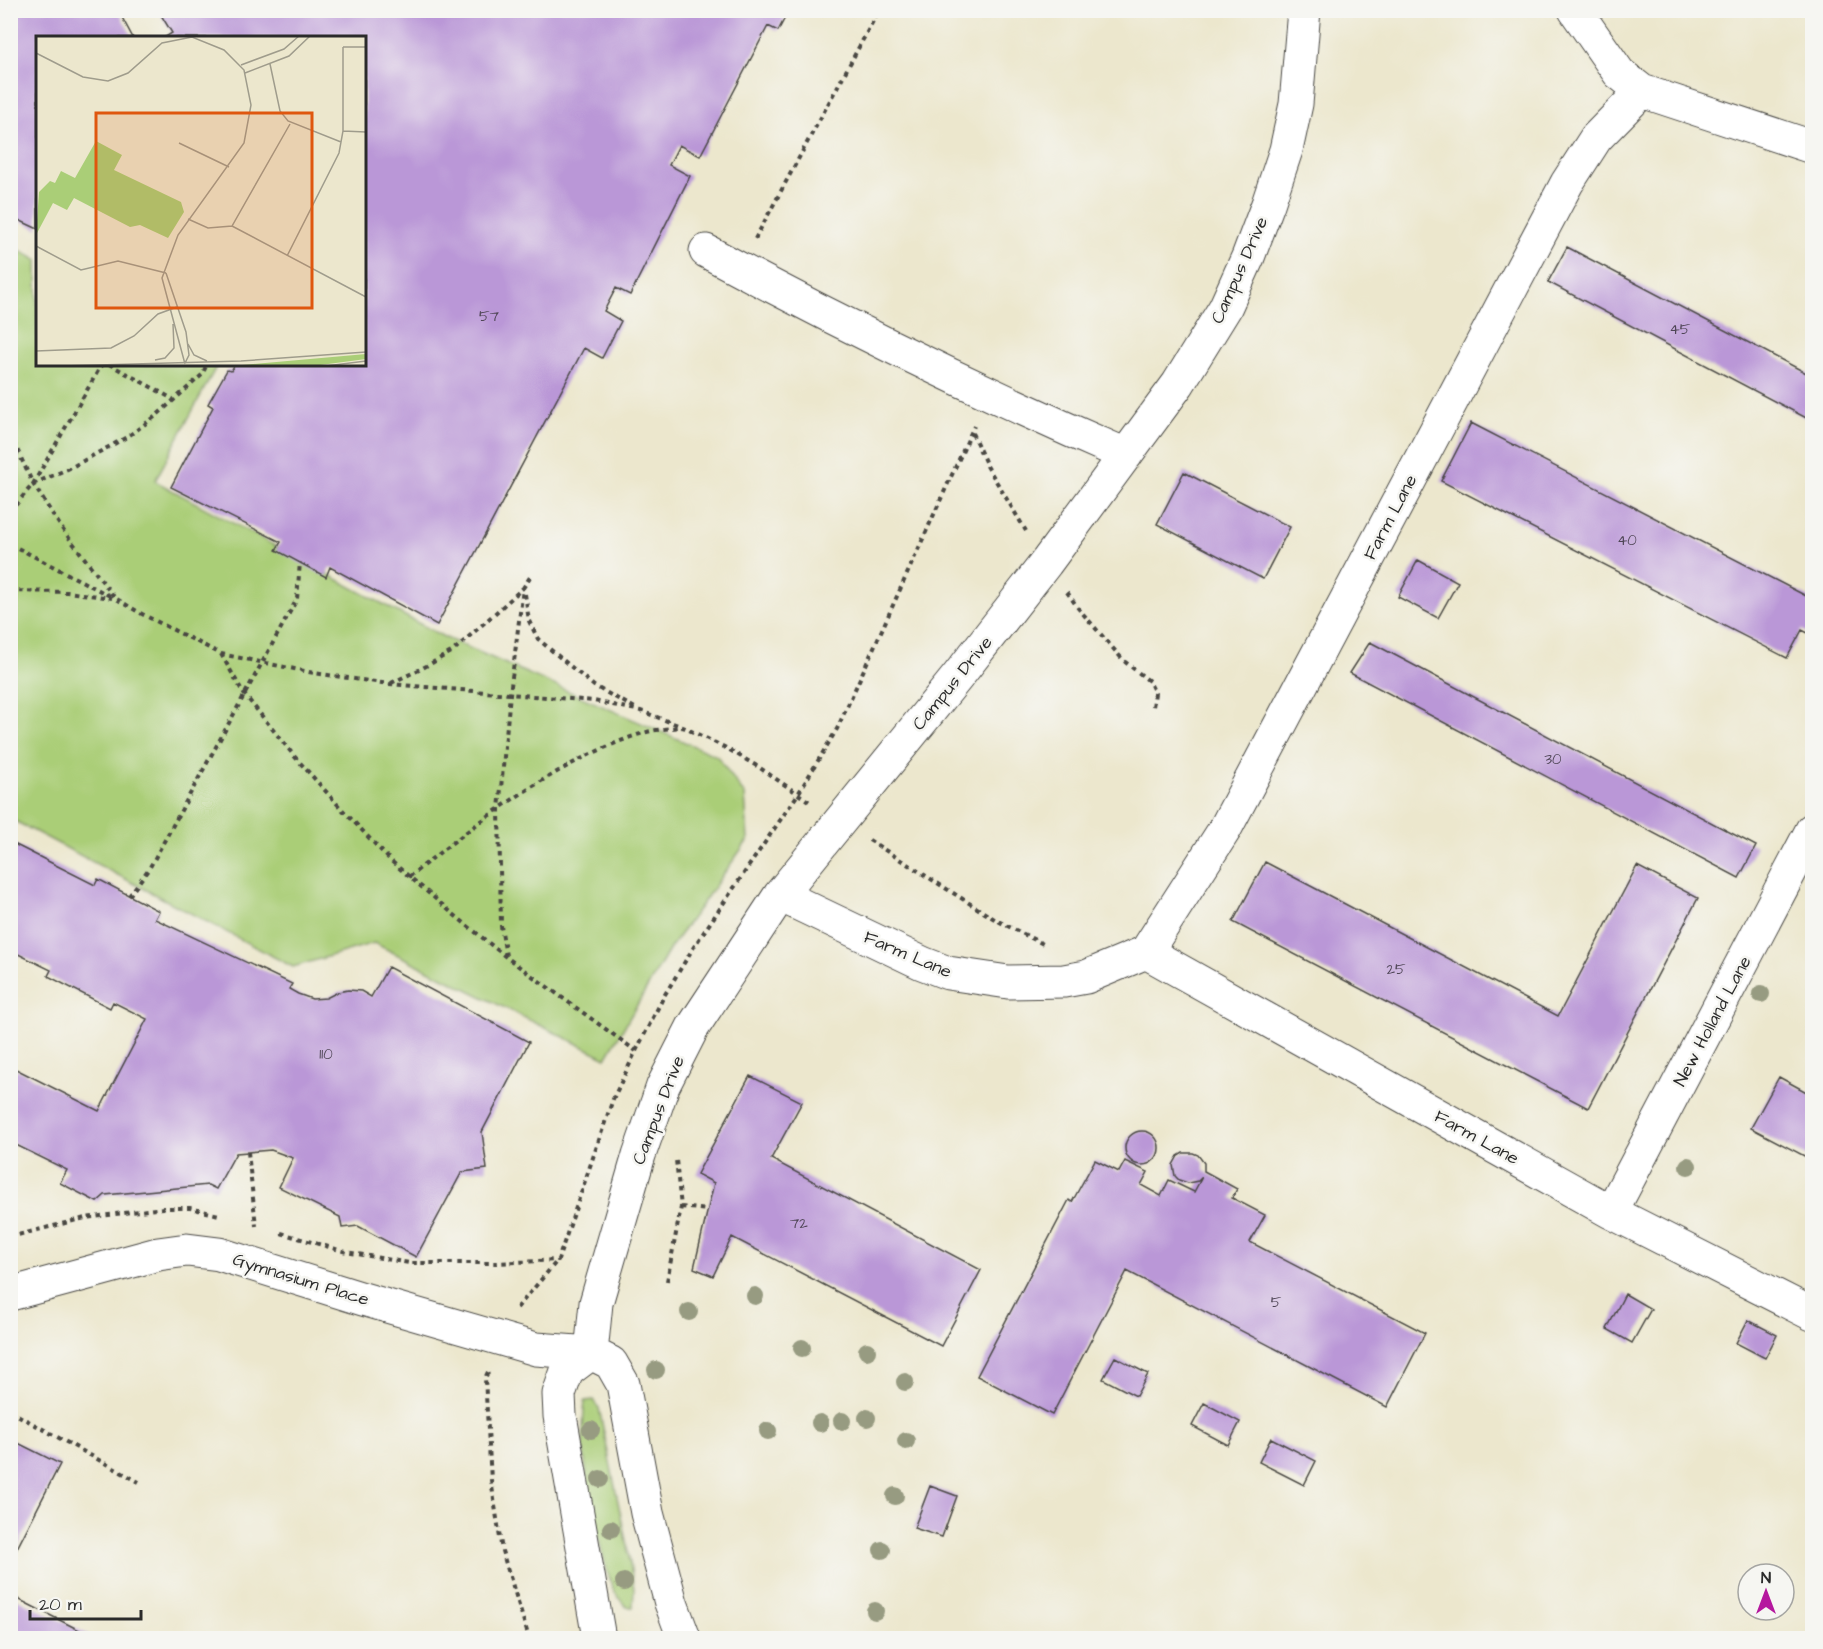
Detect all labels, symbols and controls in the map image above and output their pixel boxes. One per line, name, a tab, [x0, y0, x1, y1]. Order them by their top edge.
inset map	[36, 36, 366, 366]
street label: Campus Drive	[1205, 212, 1274, 328]
house number: 57	[479, 306, 499, 327]
house number: 45	[1670, 319, 1691, 340]
street label: Farm Lane	[1358, 470, 1423, 564]
house number: 40	[1617, 530, 1637, 551]
street label: Campus Drive	[907, 631, 998, 736]
house number: 30	[1544, 749, 1562, 770]
street label: Farm Lane	[860, 925, 956, 984]
street label: New Holland Lane	[1668, 951, 1758, 1091]
house number: 25	[1386, 959, 1406, 980]
house number: 110	[319, 1044, 333, 1065]
street label: Campus Drive	[626, 1052, 691, 1168]
street label: Farm Lane	[1430, 1104, 1524, 1171]
house number: 72	[790, 1213, 808, 1234]
street label: Gymnasium Place	[229, 1247, 372, 1313]
house number: 5	[1271, 1292, 1282, 1313]
north arrow	[1736, 1562, 1796, 1622]
text: N	[1761, 1567, 1771, 1589]
scale bar	[30, 1583, 141, 1621]
text: 20 m	[39, 1592, 82, 1617]

